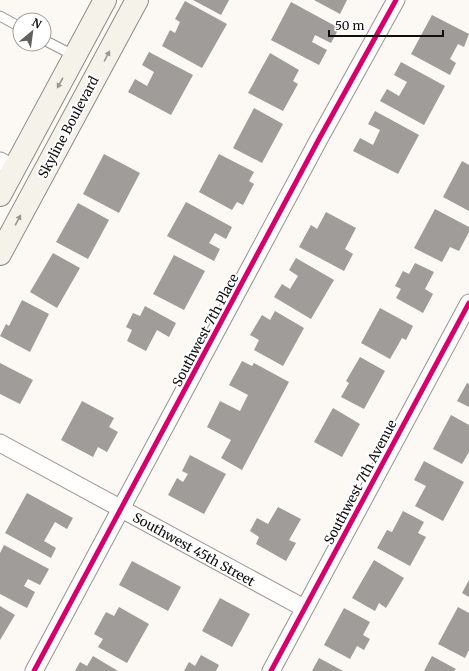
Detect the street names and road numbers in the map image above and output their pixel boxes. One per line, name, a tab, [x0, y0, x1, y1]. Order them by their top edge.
street label: Skyline Boulevard	[34, 73, 103, 181]
street label: Southwest 7th Place	[168, 271, 243, 390]
street label: Southwest 7th Avenue	[320, 417, 401, 547]
street label: Southwest 45th Street	[130, 509, 258, 590]

